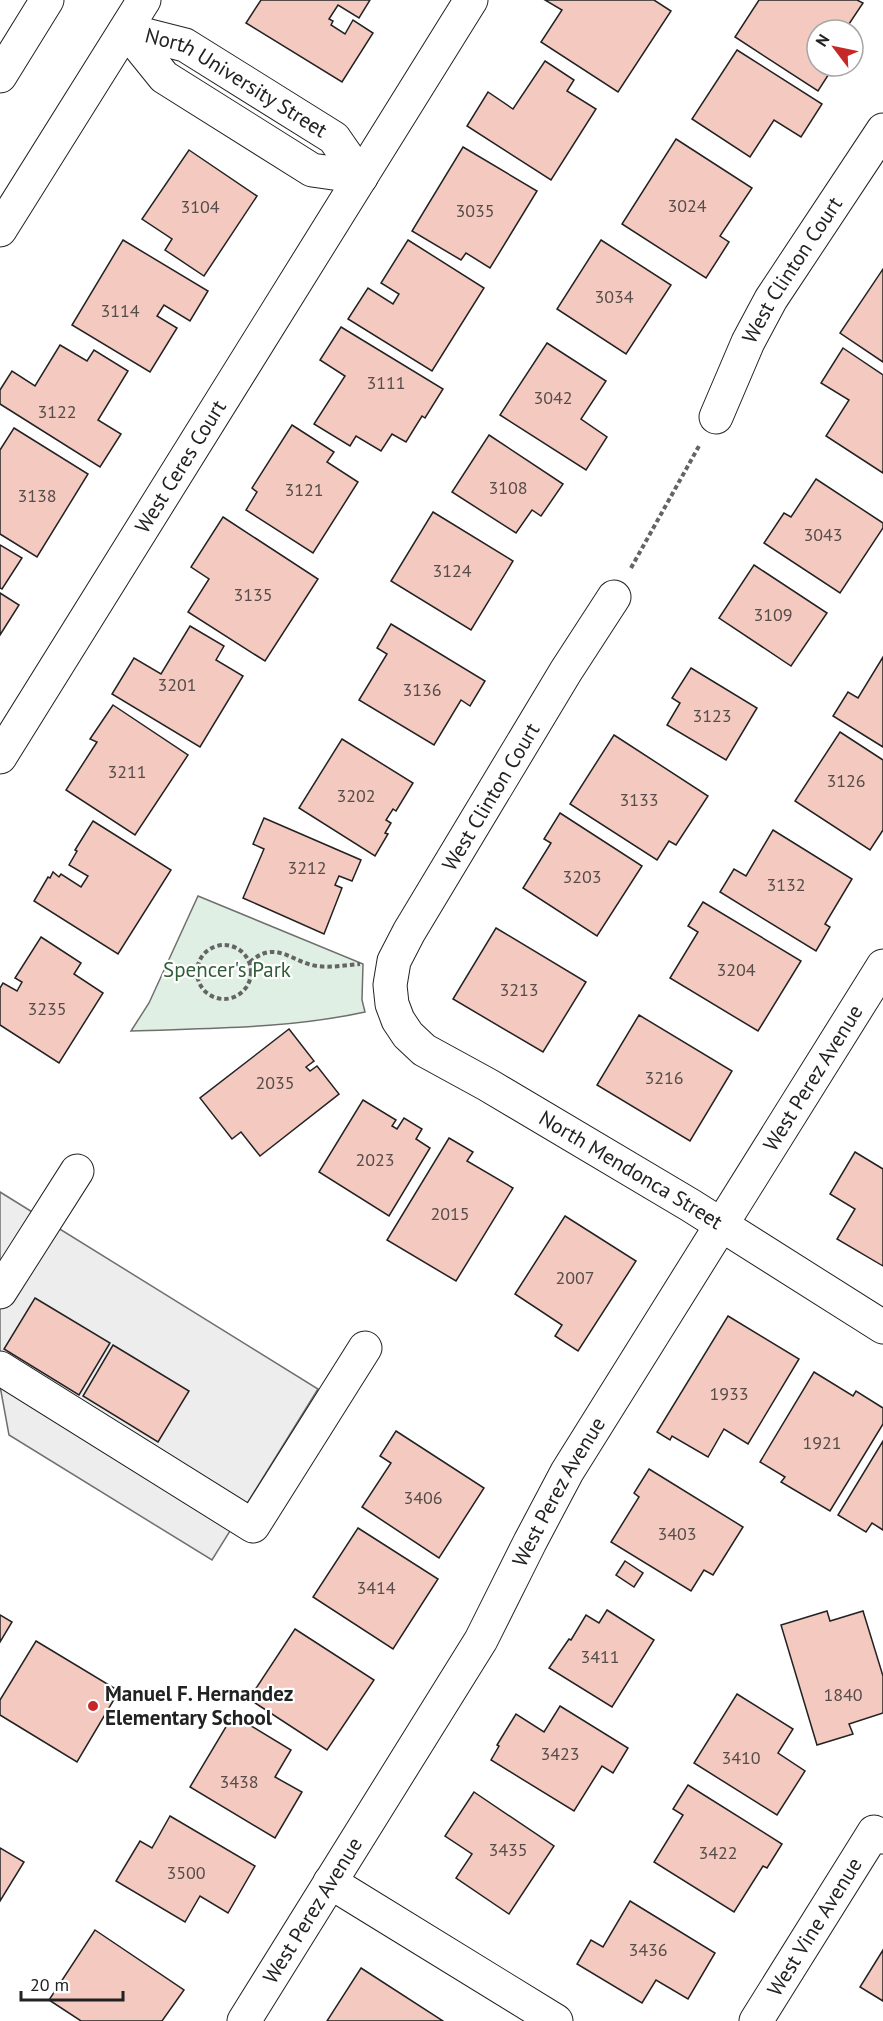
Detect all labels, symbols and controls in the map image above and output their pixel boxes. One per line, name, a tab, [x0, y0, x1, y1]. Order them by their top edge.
north arrow	[805, 18, 865, 78]
street label: North University Street	[142, 21, 332, 143]
text: N	[811, 30, 834, 50]
street label: West Clinton Court	[736, 191, 848, 348]
house number: 3024	[667, 194, 707, 217]
house number: 3104	[180, 195, 220, 218]
house number: 3035	[455, 199, 495, 222]
house number: 3034	[594, 285, 634, 308]
house number: 3114	[100, 299, 140, 322]
house number: 3111	[366, 371, 406, 394]
house number: 3042	[533, 386, 573, 409]
street label: West Ceres Court	[129, 395, 232, 538]
house number: 3122	[37, 400, 77, 423]
house number: 3108	[488, 476, 528, 499]
house number: 3121	[284, 478, 324, 501]
house number: 3138	[17, 484, 57, 507]
house number: 3043	[803, 523, 843, 546]
house number: 3124	[432, 559, 472, 582]
house number: 3135	[233, 583, 273, 606]
house number: 3109	[753, 603, 793, 626]
house number: 3201	[157, 673, 197, 696]
house number: 3136	[402, 678, 442, 701]
house number: 3123	[692, 704, 732, 727]
street label: West Clinton Court	[436, 718, 545, 876]
house number: 3211	[107, 760, 147, 783]
house number: 3126	[826, 769, 866, 792]
house number: 3202	[336, 784, 376, 807]
house number: 3133	[619, 788, 659, 811]
house number: 3212	[287, 856, 327, 879]
house number: 3203	[562, 865, 602, 888]
house number: 3132	[766, 873, 806, 896]
park label: Spencer's Park	[163, 956, 291, 983]
house number: 3204	[716, 958, 756, 981]
house number: 3213	[499, 978, 539, 1001]
house number: 3235	[27, 997, 67, 1020]
street label: West Perez Avenue	[757, 1000, 868, 1156]
house number: 3216	[644, 1066, 684, 1089]
house number: 2035	[255, 1071, 295, 1094]
street label: North Mendonca Street	[534, 1104, 728, 1235]
house number: 2023	[355, 1148, 395, 1171]
house number: 2015	[430, 1202, 470, 1225]
house number: 2007	[555, 1266, 595, 1289]
house number: 1933	[709, 1382, 749, 1405]
street label: West Perez Avenue	[506, 1412, 611, 1571]
house number: 1921	[802, 1431, 842, 1454]
house number: 3406	[403, 1486, 443, 1509]
house number: 3403	[657, 1522, 697, 1545]
house number: 3414	[356, 1576, 396, 1599]
house number: 3411	[580, 1645, 620, 1668]
place label: Manuel F. Hernandez Elementary School	[105, 1680, 293, 1731]
house number: 1840	[823, 1683, 863, 1706]
marker: Manuel F. Hernandez Elementary School	[86, 1699, 100, 1713]
house number: 3423	[540, 1742, 580, 1765]
house number: 3410	[721, 1746, 761, 1769]
house number: 3438	[219, 1770, 259, 1793]
street label: West Perez Avenue	[257, 1832, 368, 1989]
house number: 3435	[488, 1838, 528, 1861]
house number: 3422	[698, 1841, 738, 1864]
street label: West Vine Avenue	[761, 1852, 868, 2001]
house number: 3500	[166, 1861, 206, 1884]
house number: 3436	[628, 1938, 668, 1961]
scale bar	[21, 1964, 123, 2002]
text: 20 m	[30, 1973, 69, 1996]

